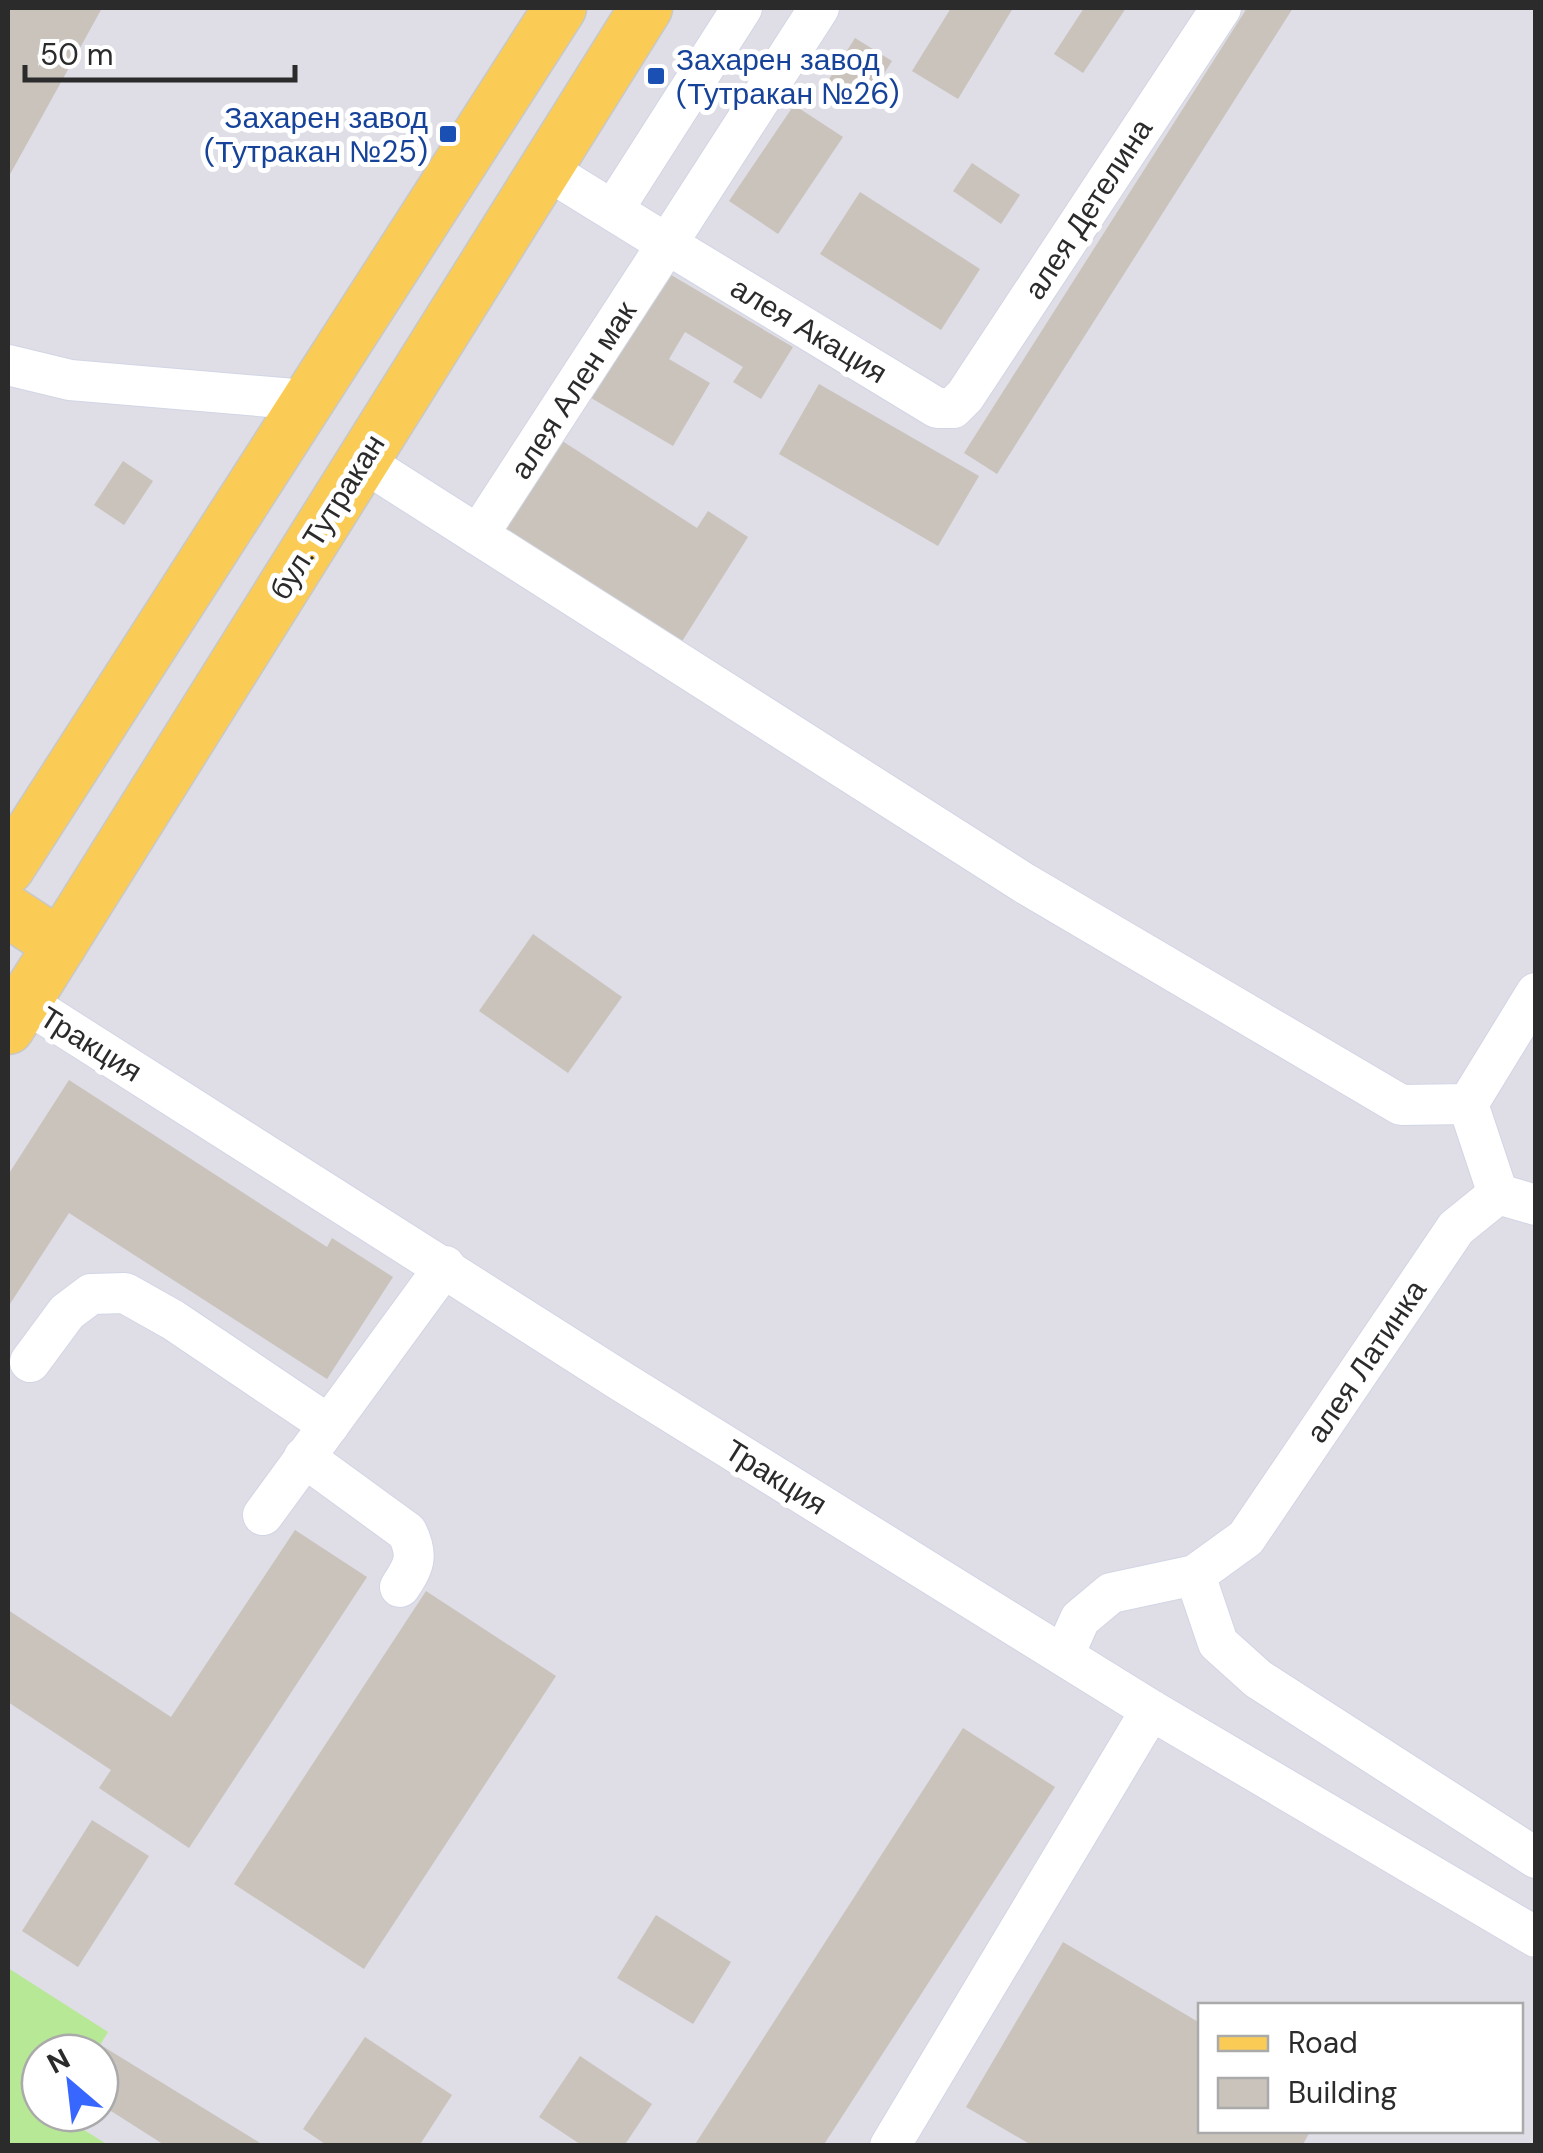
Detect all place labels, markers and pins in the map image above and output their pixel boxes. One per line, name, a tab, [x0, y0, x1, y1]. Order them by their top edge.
place label: Захарен завод (Тутракан №26)	[676, 40, 900, 113]
marker: Захарен завод (Тутракан №26)	[645, 65, 667, 87]
place label: Захарен завод (Тутракан №25)	[204, 98, 428, 171]
marker: Захарен завод (Тутракан №25)	[437, 123, 459, 145]

